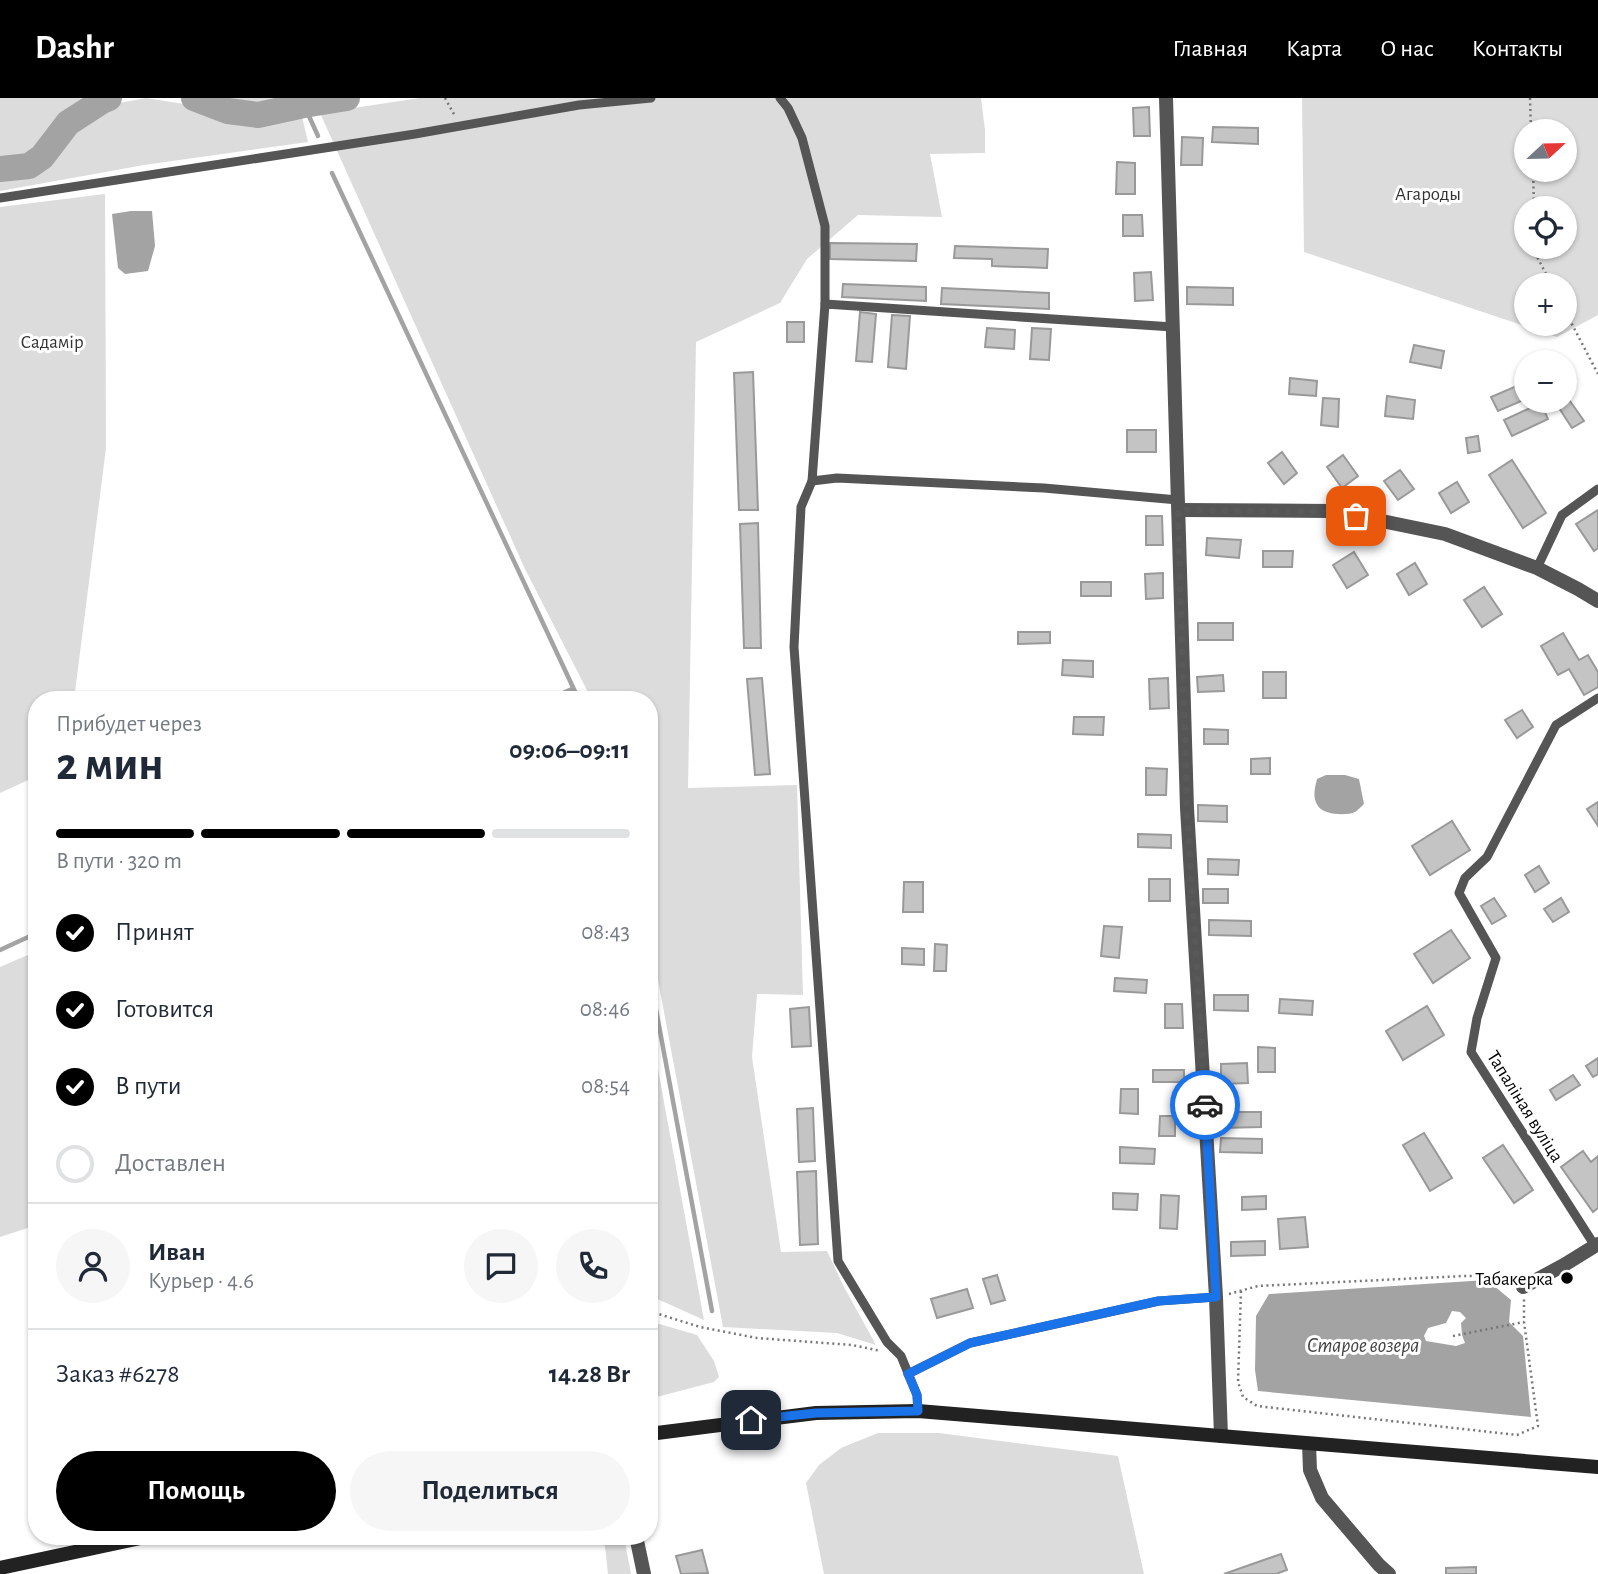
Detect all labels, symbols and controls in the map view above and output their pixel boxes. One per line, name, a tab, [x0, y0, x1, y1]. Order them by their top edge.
text: Dashr	[35, 32, 114, 65]
text: Главная	[1173, 37, 1248, 61]
text: Карта	[1286, 37, 1342, 61]
text: О нас	[1380, 37, 1434, 61]
text: Контакты	[1472, 37, 1563, 61]
north arrow	[1514, 119, 1577, 182]
map controls	[1514, 119, 1577, 413]
park label: Агароды	[1395, 185, 1461, 204]
button: locate	[1514, 196, 1577, 259]
button: +	[1514, 273, 1577, 336]
park label: Садамір	[20, 333, 84, 352]
button: −	[1514, 350, 1577, 413]
pin	[1326, 486, 1386, 546]
icon: bag	[1337, 497, 1375, 535]
text: Прибудет через	[56, 713, 202, 736]
text: 09:06–09:11	[509, 737, 630, 763]
text: 2 мин	[56, 742, 164, 788]
text: В пути · 320 m	[56, 850, 182, 873]
icon: check	[56, 914, 94, 952]
text: Принят	[115, 919, 194, 945]
text: 08:43	[581, 921, 630, 944]
icon: check	[56, 991, 94, 1029]
text: Готовится	[115, 996, 214, 1022]
text: 08:46	[580, 998, 630, 1021]
street label: Тапаліная вуліца	[1483, 1048, 1567, 1166]
icon: check	[56, 1068, 94, 1106]
courier	[1170, 1070, 1240, 1140]
text: В пути	[115, 1073, 181, 1099]
text: 08:54	[581, 1075, 630, 1098]
icon: car	[1186, 1086, 1224, 1124]
text: Доставлен	[115, 1150, 226, 1176]
button: person	[56, 1229, 130, 1303]
button: chat	[464, 1229, 538, 1303]
button: phone	[556, 1229, 630, 1303]
text: Иван	[148, 1239, 206, 1265]
text: Курьер · 4.6	[148, 1270, 254, 1293]
place label: Табакерка	[1475, 1270, 1553, 1289]
marker: Табакерка	[1559, 1270, 1575, 1286]
water label: Старое возера	[1307, 1335, 1419, 1357]
text: Заказ #6278	[56, 1361, 180, 1387]
text: 14.28 Br	[549, 1361, 630, 1387]
pin	[721, 1390, 781, 1450]
icon: home	[732, 1401, 770, 1439]
button: Помощь	[56, 1451, 336, 1531]
button: Поделиться	[350, 1451, 630, 1531]

